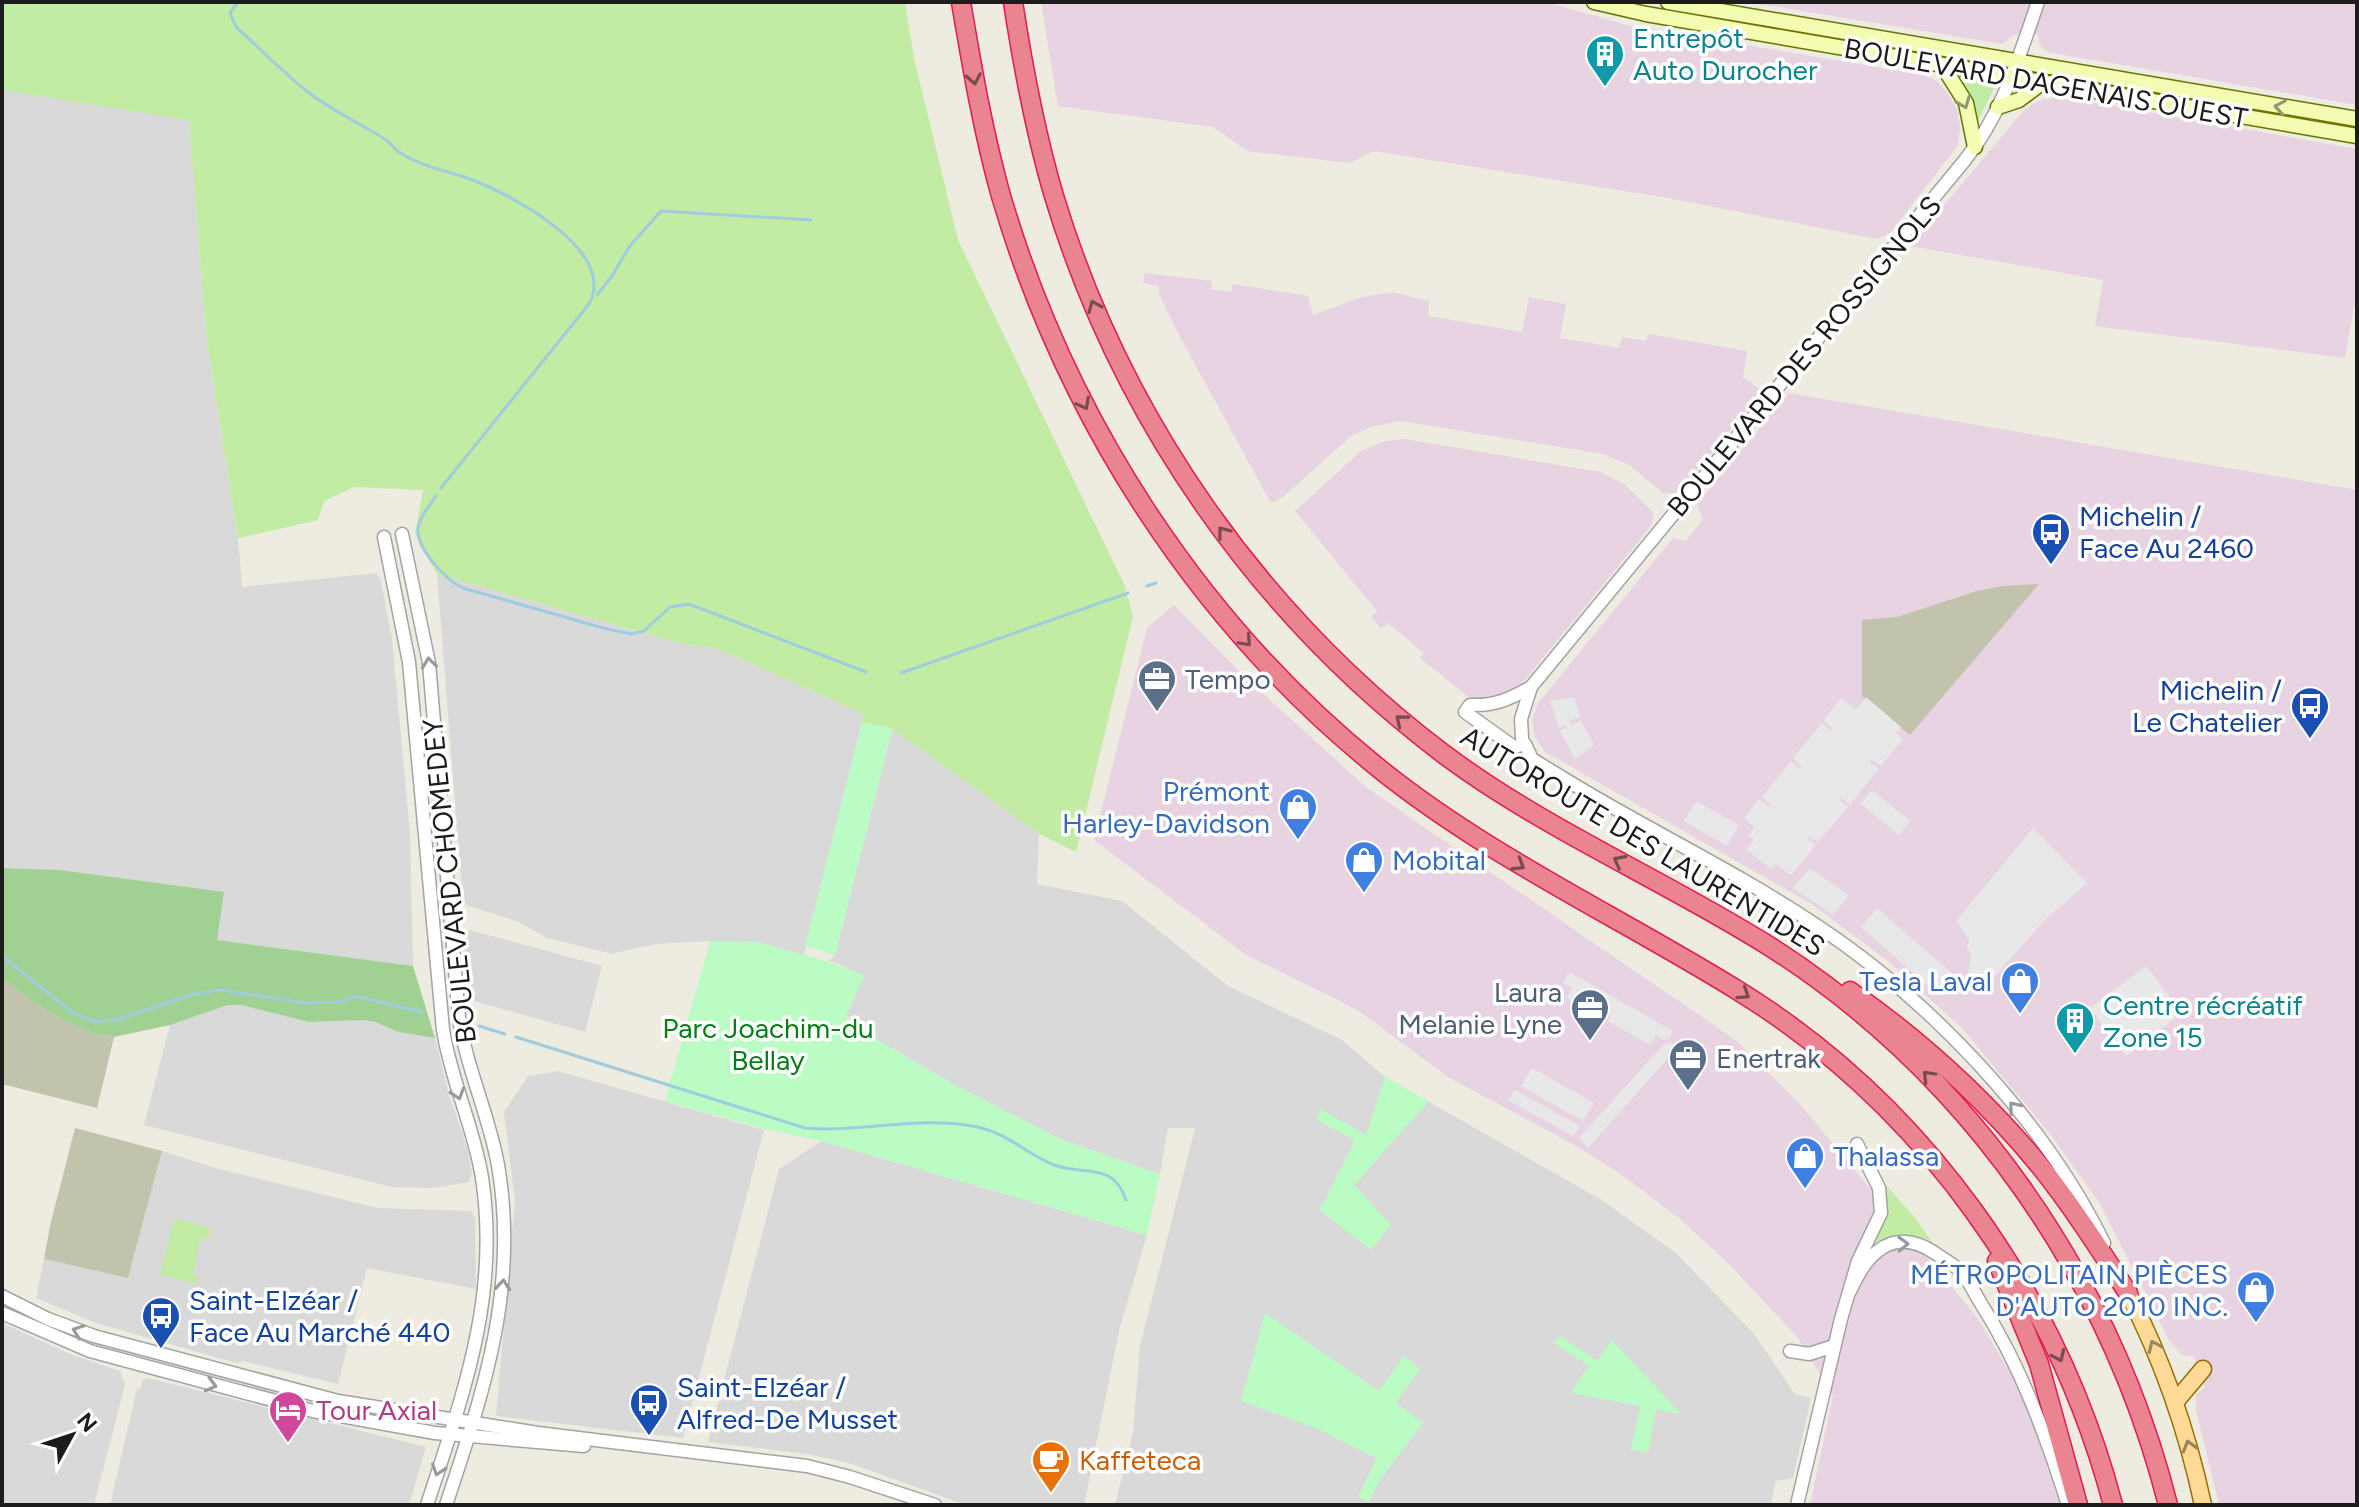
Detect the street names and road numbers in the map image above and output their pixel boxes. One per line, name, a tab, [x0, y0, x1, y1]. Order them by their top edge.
street label: BOULEVARD DAGENAIS OUEST	[1842, 31, 2251, 135]
street label: BOULEVARD DES ROSSIGNOLS	[1660, 189, 1948, 523]
street label: BOULEVARD CHOMEDEY	[415, 717, 483, 1045]
street label: AUTOROUTE DES LAURENTIDES	[1455, 719, 1831, 963]

